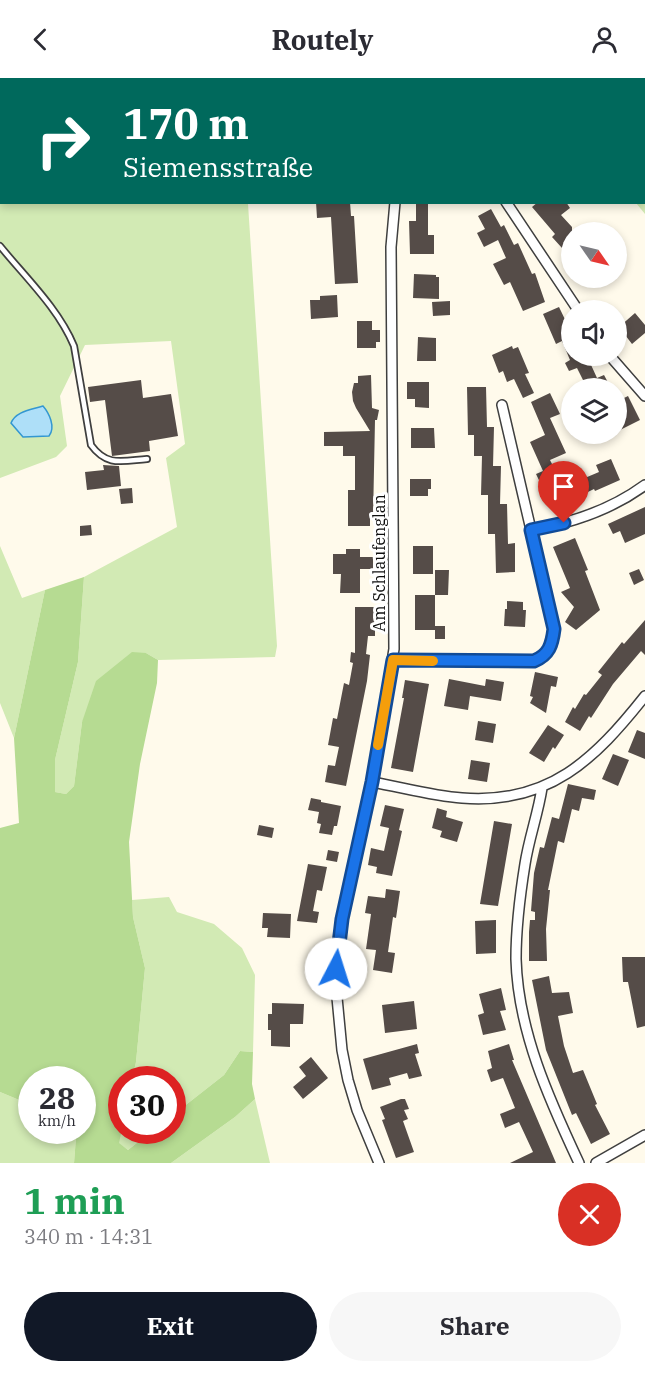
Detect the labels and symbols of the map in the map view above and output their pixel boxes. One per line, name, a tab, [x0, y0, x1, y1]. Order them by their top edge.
north arrow	[561, 222, 627, 288]
pin	[538, 461, 589, 523]
street label: Am Schlaufenglan	[369, 494, 389, 632]
position arrow	[304, 937, 368, 1001]
speed limit sign: 30	[108, 1066, 186, 1144]

